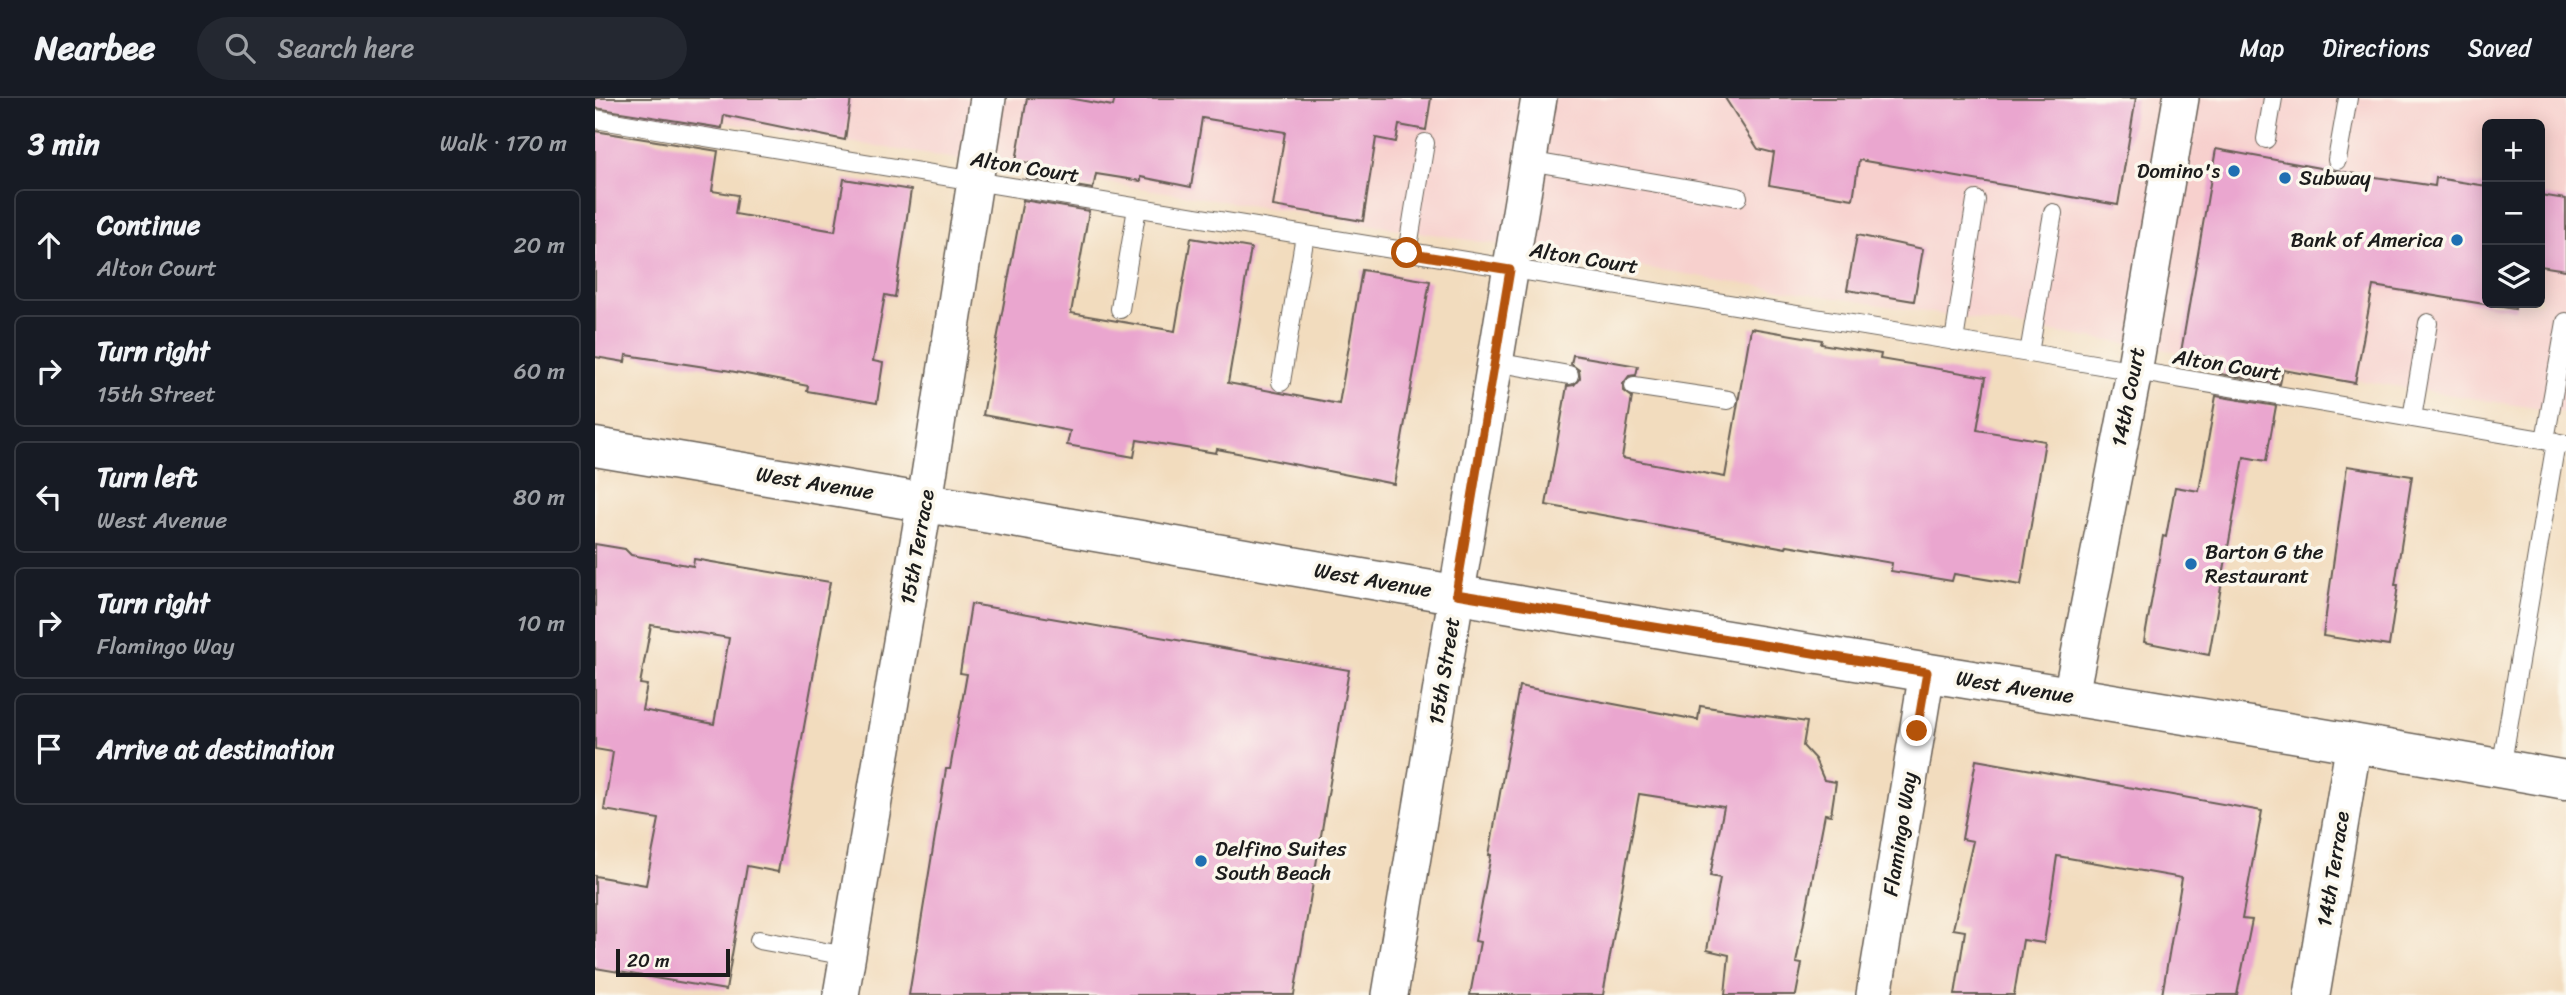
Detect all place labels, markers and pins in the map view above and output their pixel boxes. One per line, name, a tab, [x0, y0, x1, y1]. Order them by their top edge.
place label: Domino's	[2137, 152, 2220, 190]
place label: Subway	[2299, 159, 2371, 197]
marker: Domino's	[2226, 163, 2242, 179]
marker: Subway	[2277, 170, 2293, 186]
place label: Bank of America	[2291, 221, 2443, 259]
marker: Bank of America	[2449, 232, 2465, 248]
place label: Barton G the Restaurant	[2205, 533, 2324, 595]
marker: Barton G the Restaurant	[2183, 556, 2199, 572]
place label: Delfino Suites South Beach	[1215, 830, 1347, 892]
marker: Delfino Suites South Beach	[1193, 853, 1209, 869]

